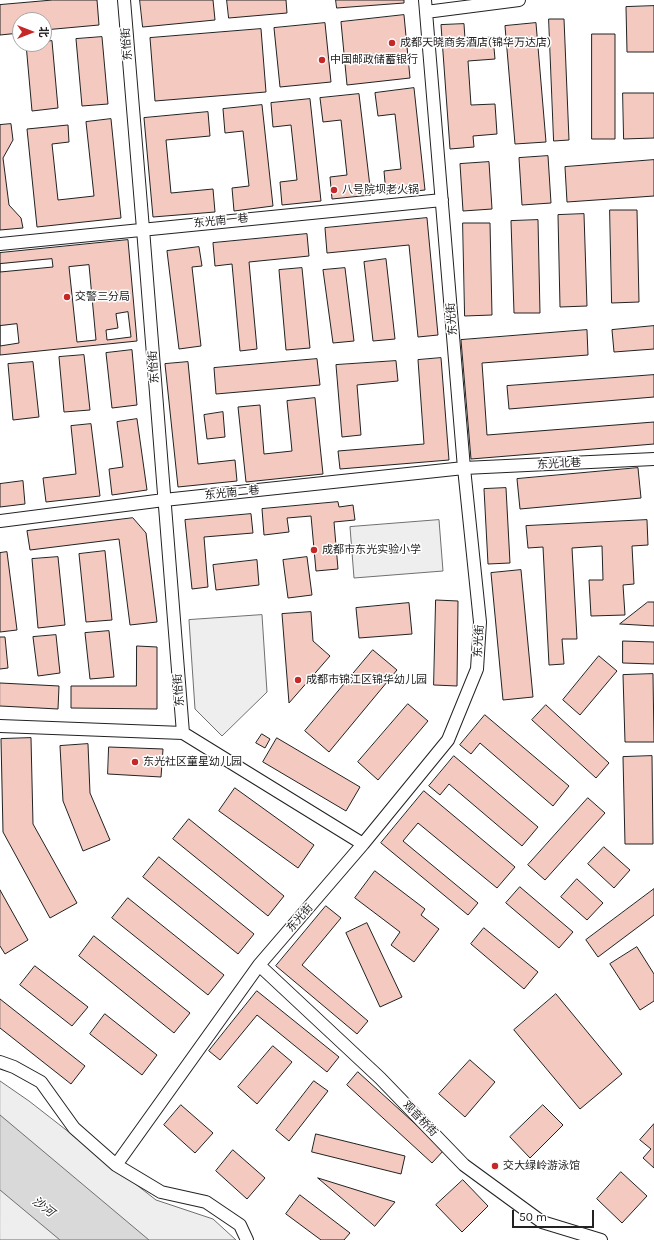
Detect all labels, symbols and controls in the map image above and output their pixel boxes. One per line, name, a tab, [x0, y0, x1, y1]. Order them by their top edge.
north arrow	[12, 12, 52, 52]
text: 北	[37, 27, 50, 38]
street label: 东怡街	[119, 27, 135, 61]
place label: 成都天晓商务酒店(锦华万达店)	[400, 36, 551, 50]
marker: 成都天晓商务酒店(锦华万达店)	[387, 38, 397, 48]
place label: 中国邮政储蓄银行	[330, 53, 418, 67]
marker: 中国邮政储蓄银行	[317, 55, 327, 65]
place label: 八号院坝老火锅	[342, 183, 419, 197]
marker: 八号院坝老火锅	[329, 185, 339, 195]
street label: 东光南一巷	[193, 212, 249, 230]
place label: 交警三分局	[75, 290, 130, 304]
marker: 交警三分局	[62, 292, 72, 302]
street label: 东光街	[444, 302, 460, 336]
street label: 东怡街	[146, 350, 162, 384]
street label: 东光北巷	[537, 456, 581, 472]
street label: 东光南二巷	[204, 484, 260, 502]
place label: 成都市东光实验小学	[322, 543, 421, 557]
marker: 成都市东光实验小学	[309, 545, 319, 555]
street label: 东光街	[472, 624, 486, 658]
street label: 东怡街	[171, 673, 187, 707]
place label: 成都市锦江区锦华幼儿园	[306, 673, 427, 687]
marker: 成都市锦江区锦华幼儿园	[293, 675, 303, 685]
place label: 东光社区童星幼儿园	[143, 755, 242, 769]
marker: 东光社区童星幼儿园	[130, 757, 140, 767]
street label: 东光街	[284, 901, 316, 935]
street label: 观音桥街	[400, 1099, 440, 1139]
place label: 交大绿岭游泳馆	[503, 1159, 580, 1173]
marker: 交大绿岭游泳馆	[490, 1161, 500, 1171]
water label: 沙河	[29, 1194, 57, 1220]
scale bar	[514, 1202, 596, 1228]
text: 50 m	[519, 1210, 547, 1224]

